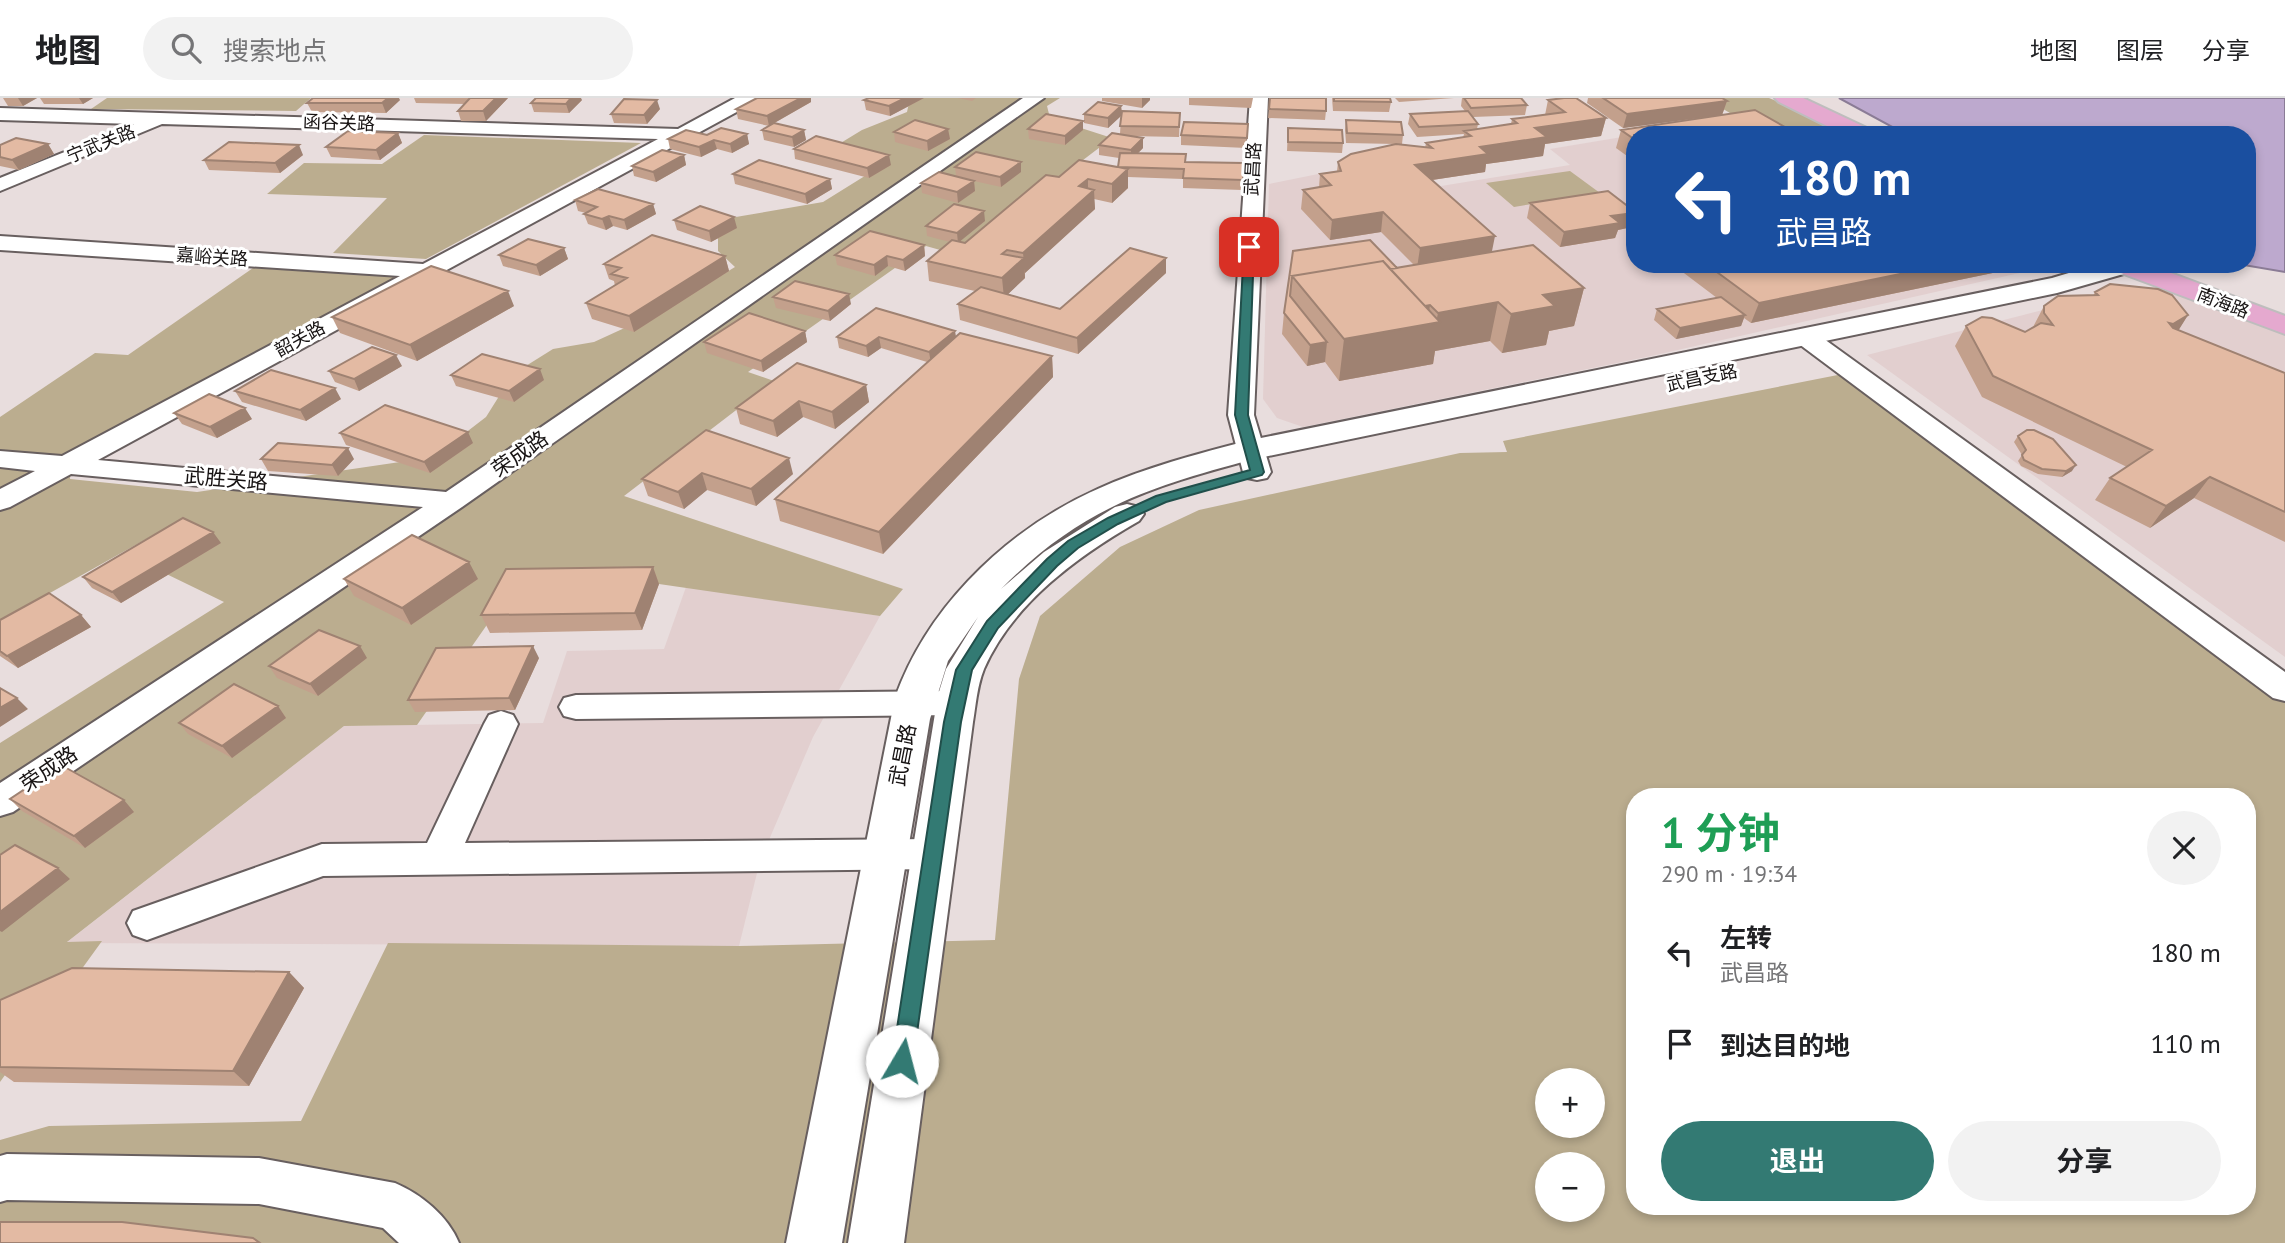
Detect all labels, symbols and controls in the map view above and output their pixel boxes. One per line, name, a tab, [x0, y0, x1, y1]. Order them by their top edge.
search box	[143, 17, 633, 80]
text: 地图	[35, 28, 101, 71]
icon: search	[167, 29, 205, 67]
text: 搜索地点	[223, 34, 327, 67]
text: 地图	[2030, 35, 2078, 66]
text: 图层	[2116, 35, 2164, 66]
text: 分享	[2202, 35, 2250, 66]
street label: 函谷关路	[303, 110, 375, 135]
street label: 宁武关路	[63, 119, 138, 168]
street label: 武昌路	[1240, 141, 1265, 197]
text: 180 m	[1776, 145, 1911, 209]
icon: left	[1661, 154, 1752, 245]
text: 武昌路	[1776, 211, 1872, 253]
pin	[1219, 217, 1279, 277]
icon: arrive	[1230, 228, 1268, 266]
street label: 嘉峪关路	[175, 243, 249, 270]
street label: 南海路	[2194, 282, 2253, 323]
street label: 韶关路	[271, 315, 329, 362]
street label: 武昌支路	[1664, 359, 1740, 396]
street label: 荣成路	[486, 424, 553, 483]
street label: 武胜关路	[183, 461, 269, 496]
street label: 武昌路	[883, 721, 922, 788]
street label: 荣成路	[15, 740, 82, 797]
text: 1 分钟	[1661, 805, 1779, 860]
button: close	[2147, 811, 2221, 885]
text: 290 m · 19:34	[1661, 859, 1797, 888]
text: 左转	[1720, 921, 1772, 954]
icon: left	[1661, 934, 1699, 972]
text: 180 m	[2150, 936, 2221, 969]
text: 武昌路	[1720, 958, 1789, 987]
position arrow	[865, 1024, 939, 1098]
icon: arrive	[1661, 1025, 1699, 1063]
text: 110 m	[2150, 1027, 2221, 1060]
text: 到达目的地	[1720, 1029, 1850, 1062]
map controls	[1535, 1068, 1605, 1222]
button: +	[1535, 1068, 1605, 1138]
button: 退出	[1661, 1121, 1934, 1201]
button: 分享	[1948, 1121, 2221, 1201]
button: −	[1535, 1152, 1605, 1222]

